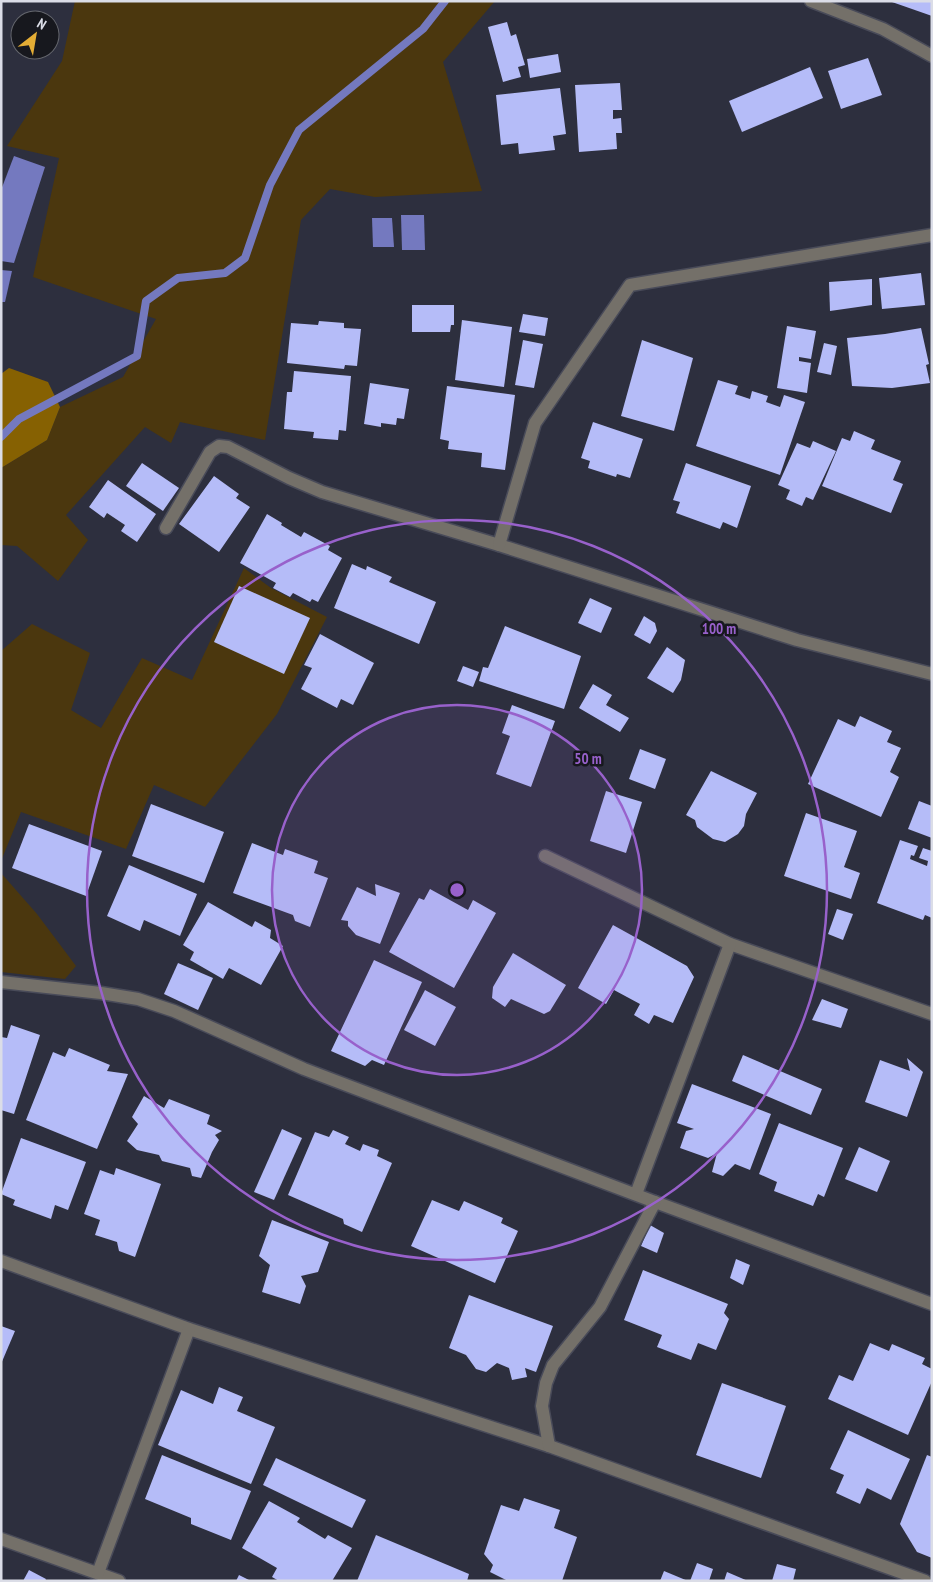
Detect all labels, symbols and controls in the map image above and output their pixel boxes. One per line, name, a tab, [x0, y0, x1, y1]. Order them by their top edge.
north arrow	[10, 10, 60, 60]
text: N	[34, 14, 50, 34]
text: 100 m	[702, 619, 736, 638]
text: 50 m	[574, 749, 602, 768]
centre of rings	[448, 881, 466, 899]

